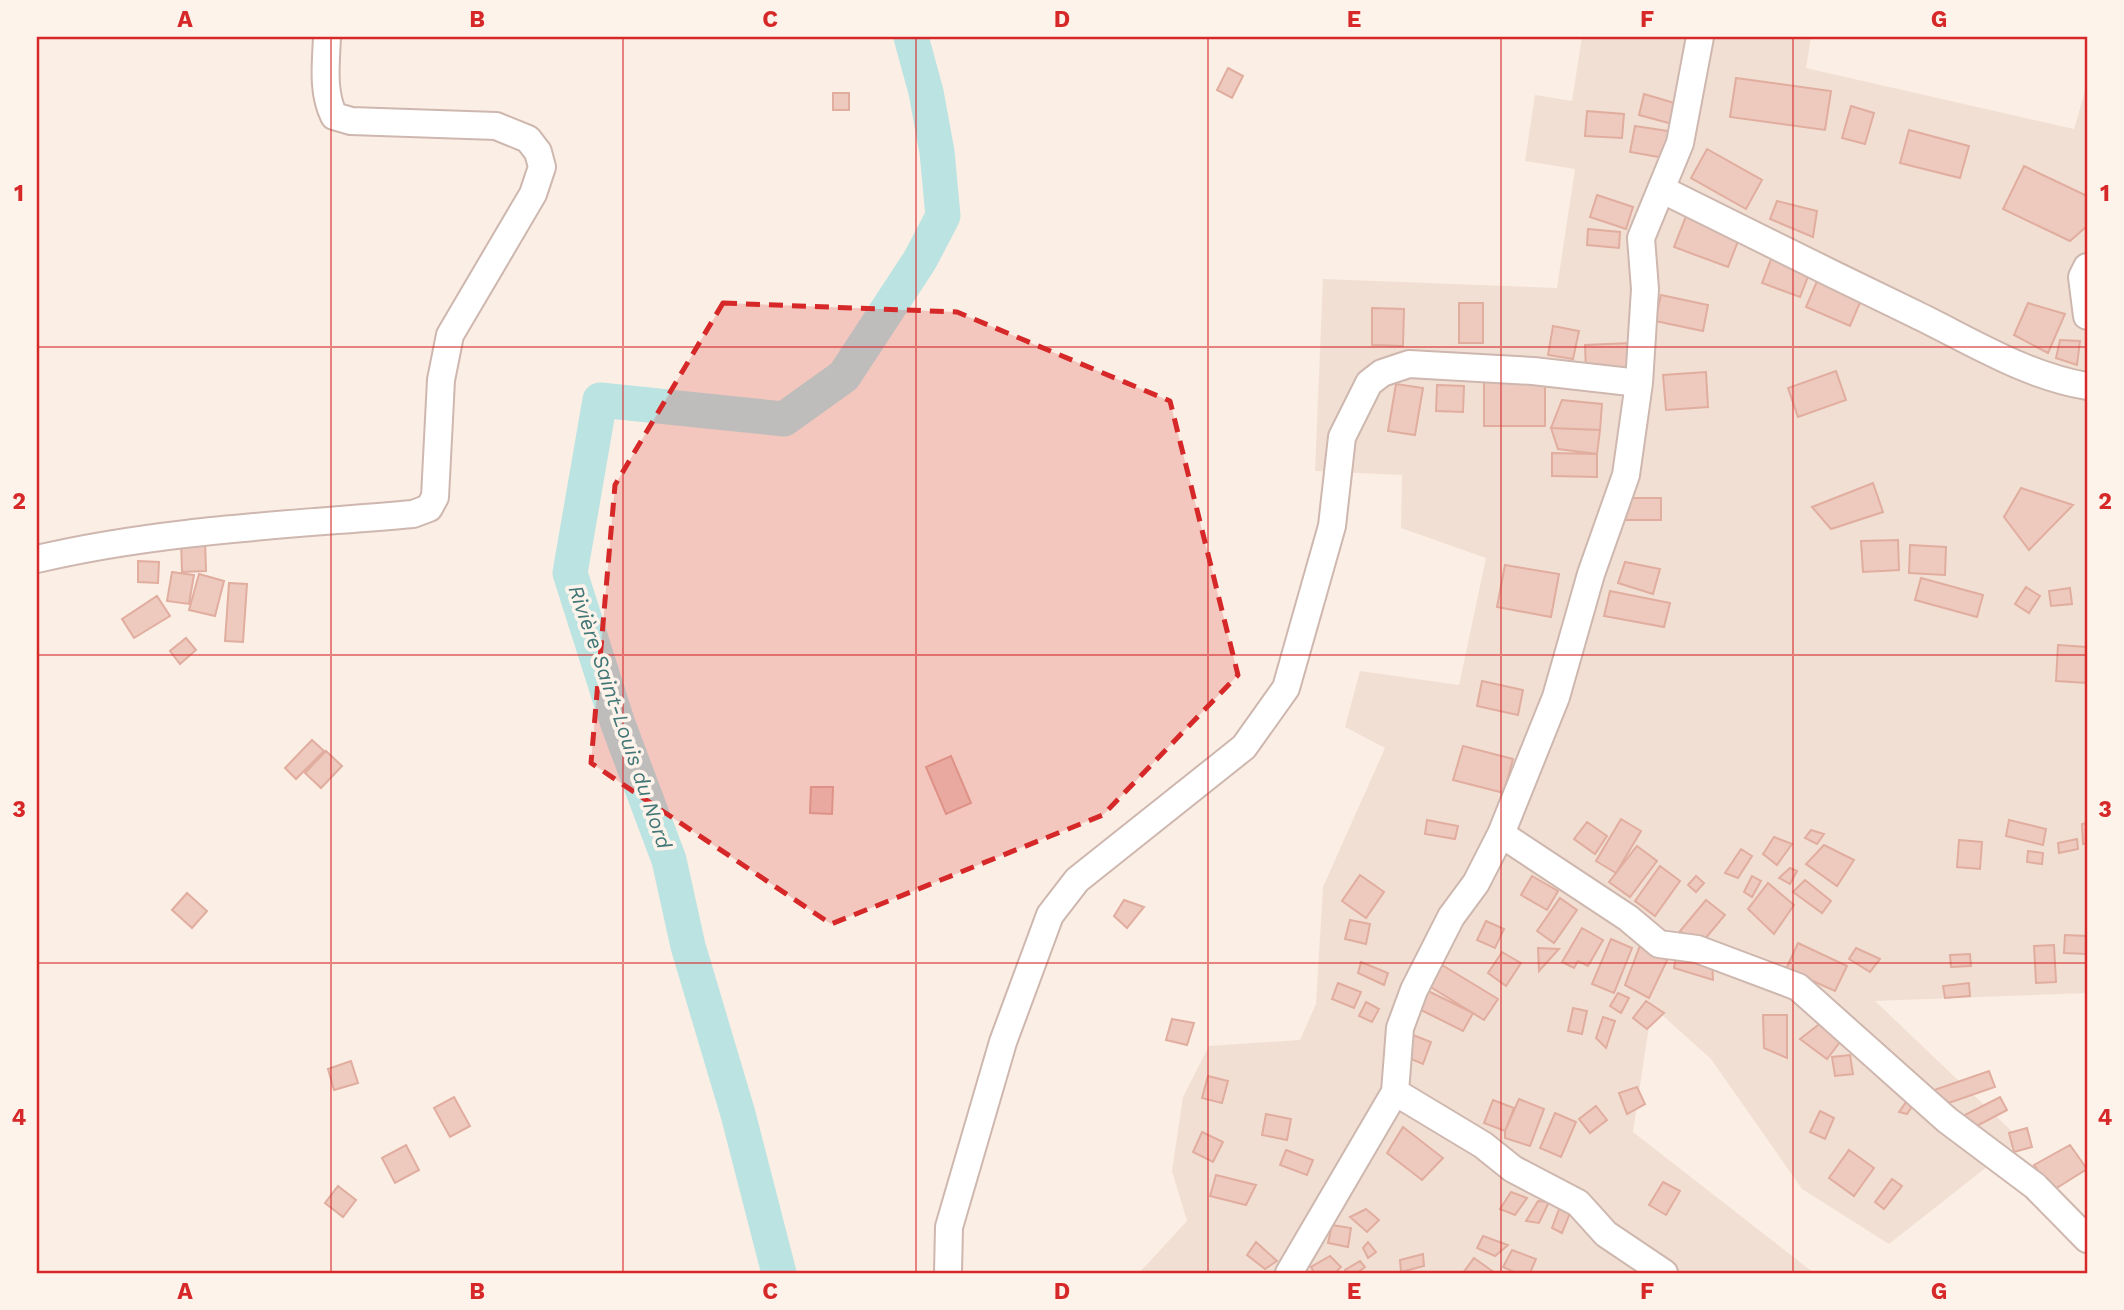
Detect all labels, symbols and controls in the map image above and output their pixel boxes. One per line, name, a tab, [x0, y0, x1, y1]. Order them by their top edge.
text: A	[177, 6, 193, 33]
text: B	[469, 6, 485, 33]
text: C	[762, 6, 778, 33]
text: D	[1054, 6, 1070, 33]
text: E	[1347, 6, 1361, 33]
text: F	[1640, 6, 1654, 33]
text: G	[1931, 6, 1947, 33]
text: 1	[14, 180, 24, 207]
text: 1	[2100, 180, 2110, 207]
text: 2	[12, 488, 26, 515]
text: 2	[2098, 488, 2112, 515]
water label: Rivière Saint-Louis du Nord	[564, 582, 678, 853]
text: 3	[12, 796, 26, 823]
text: 3	[2098, 796, 2112, 823]
text: 4	[12, 1104, 27, 1131]
text: 4	[2098, 1104, 2113, 1131]
text: A	[177, 1278, 193, 1305]
text: B	[469, 1278, 485, 1305]
text: C	[762, 1278, 778, 1305]
text: D	[1054, 1278, 1070, 1305]
text: E	[1347, 1278, 1361, 1305]
text: F	[1640, 1278, 1654, 1305]
text: G	[1931, 1278, 1947, 1305]

